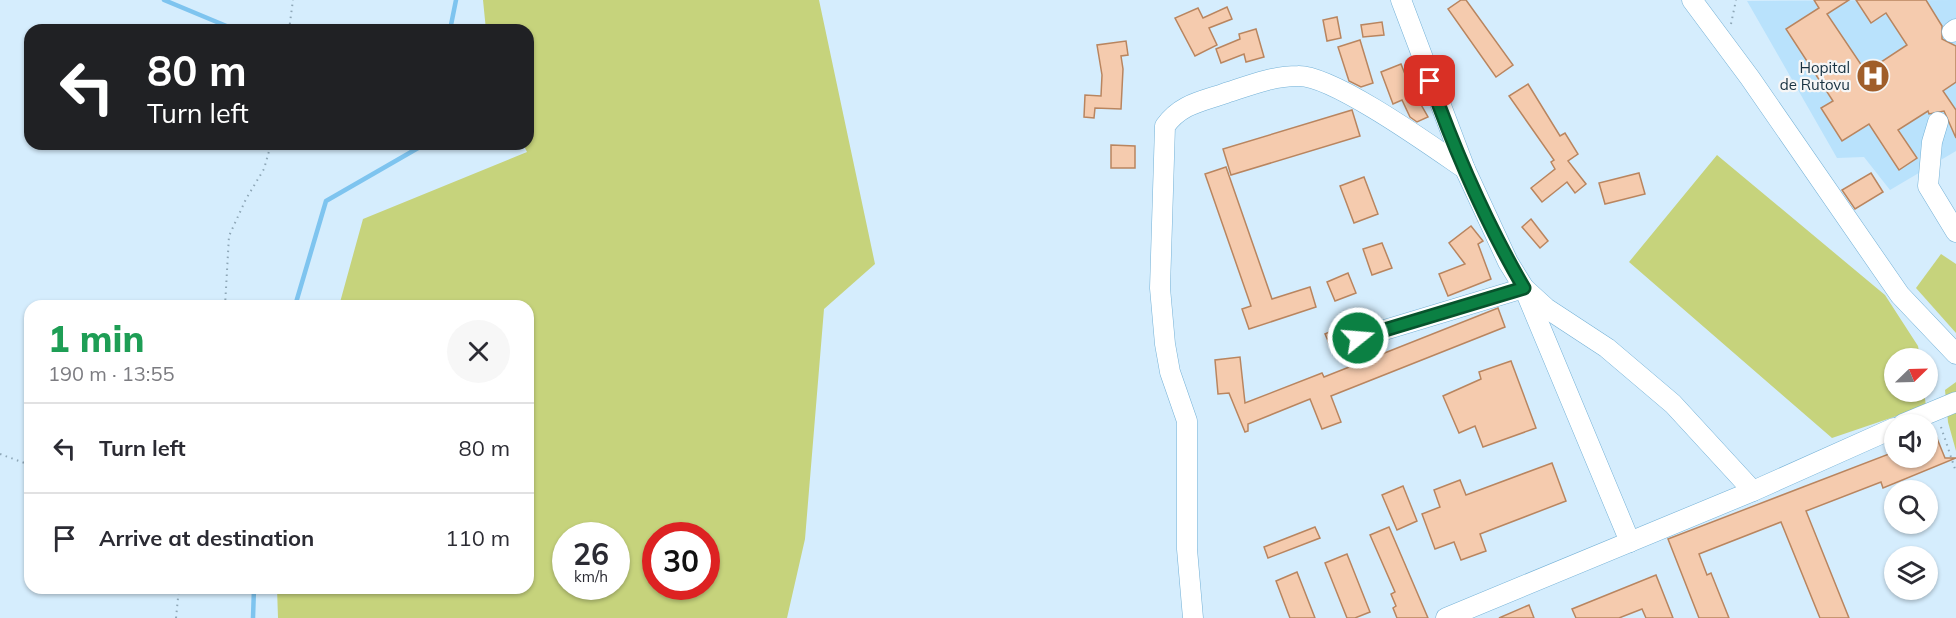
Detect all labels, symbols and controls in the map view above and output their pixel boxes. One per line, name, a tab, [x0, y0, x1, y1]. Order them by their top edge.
text: 80 m	[147, 44, 247, 97]
icon: left	[48, 48, 126, 126]
pin	[1404, 55, 1455, 106]
place label: Hopital de Rutovu	[1780, 58, 1850, 94]
hospital icon: Hopital de Rutovu	[1855, 58, 1891, 94]
icon: arrive	[1413, 64, 1446, 97]
text: Turn left	[147, 96, 249, 130]
position arrow	[1326, 306, 1390, 370]
text: 1 min	[48, 316, 144, 361]
button: close	[447, 320, 510, 383]
north arrow	[1884, 348, 1938, 402]
map controls	[1884, 348, 1938, 600]
text: 190 m · 13:55	[48, 361, 174, 386]
button: sound	[1884, 414, 1938, 468]
icon: left	[48, 432, 81, 465]
text: Turn left	[99, 434, 186, 462]
text: 80 m	[459, 434, 510, 462]
button: search	[1884, 480, 1938, 534]
icon: arrive	[48, 522, 81, 555]
speed limit sign: 30	[642, 522, 720, 600]
text: Arrive at destination	[99, 524, 314, 552]
text: 110 m	[445, 524, 510, 552]
text: 26	[573, 535, 609, 573]
button: layers	[1884, 546, 1938, 600]
text: km/h	[574, 567, 608, 586]

